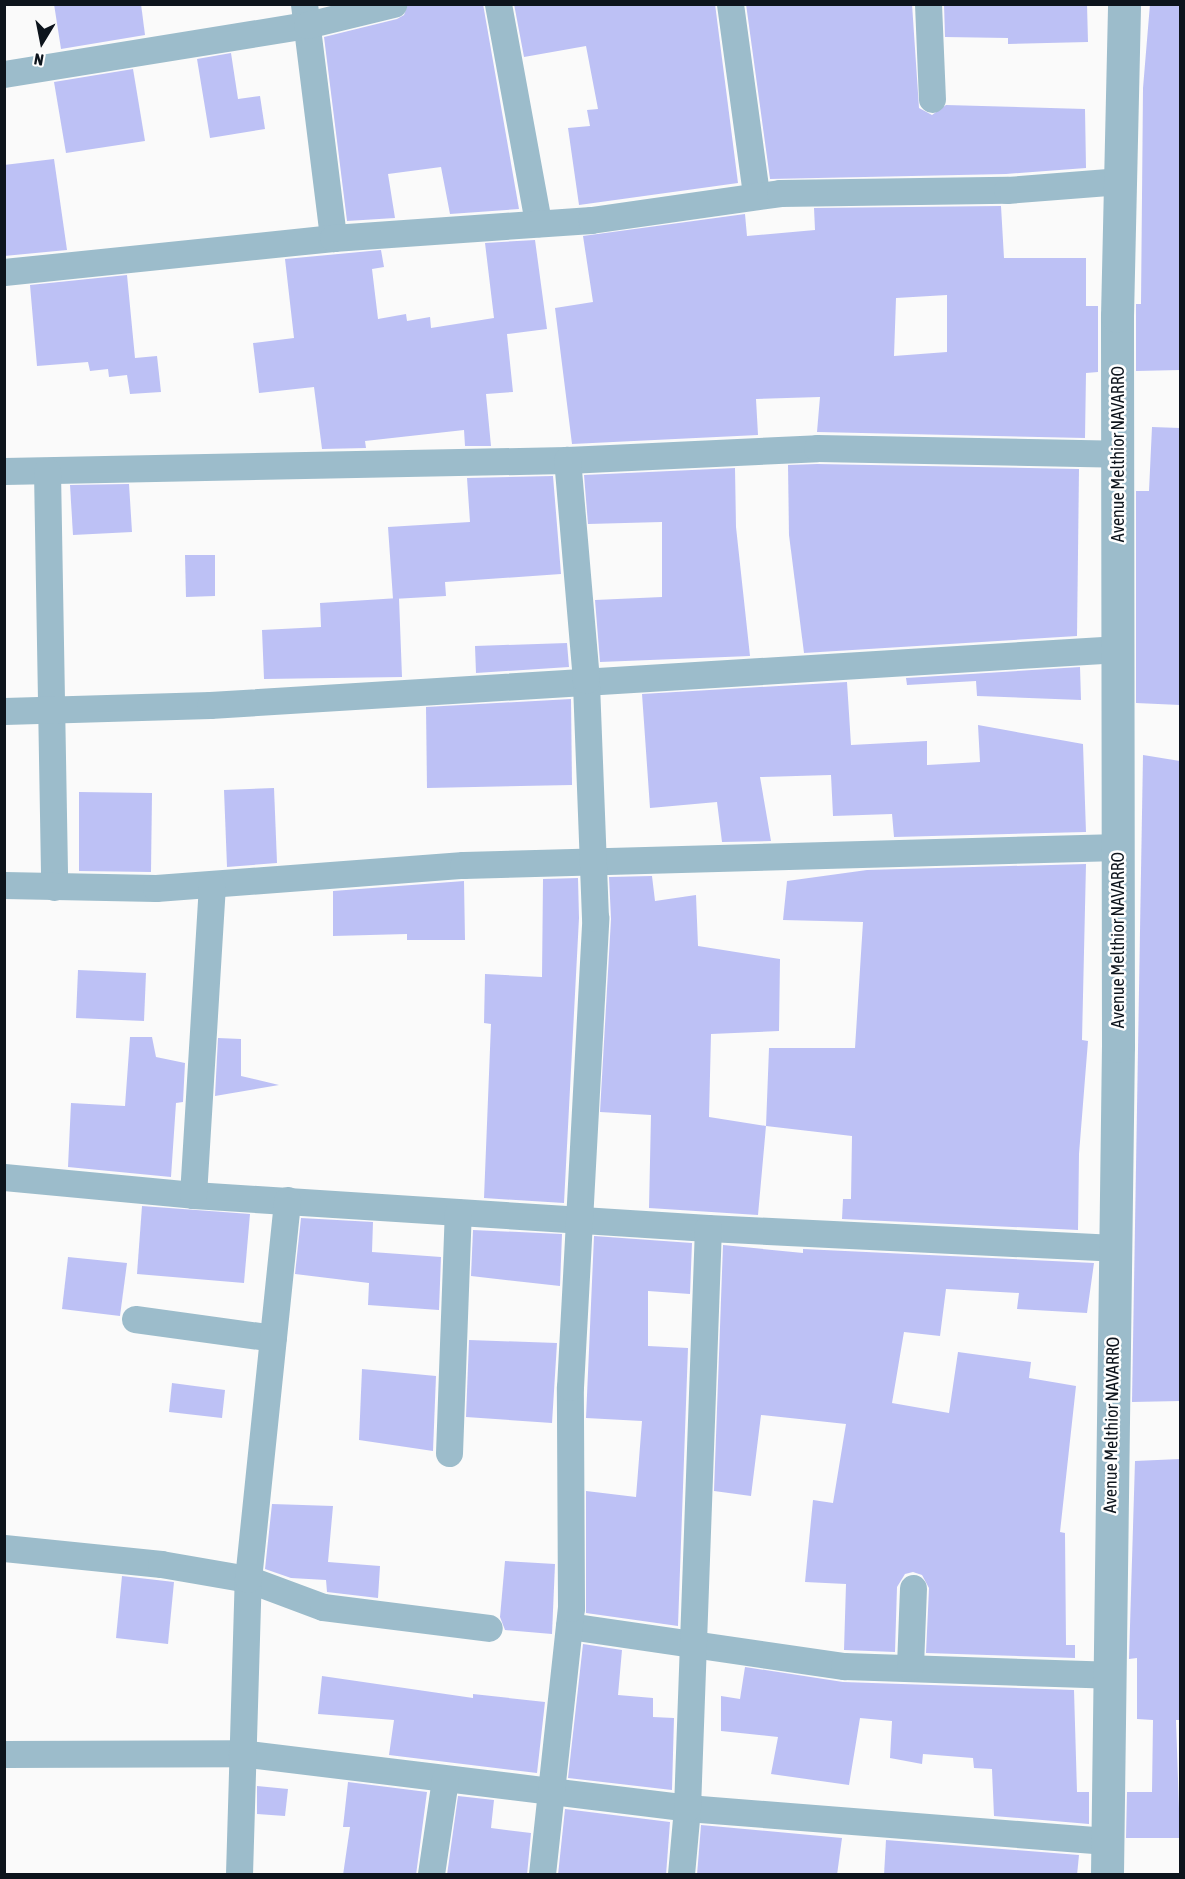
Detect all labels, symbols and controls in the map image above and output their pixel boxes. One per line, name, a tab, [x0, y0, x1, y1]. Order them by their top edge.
north arrow	[12, 12, 72, 72]
text: N	[33, 50, 45, 69]
street label: Avenue Melthior NAVARRO	[1107, 366, 1129, 542]
street label: Avenue Melthior NAVARRO	[1107, 852, 1129, 1028]
street label: Avenue Melthior NAVARRO	[1100, 1337, 1124, 1513]

